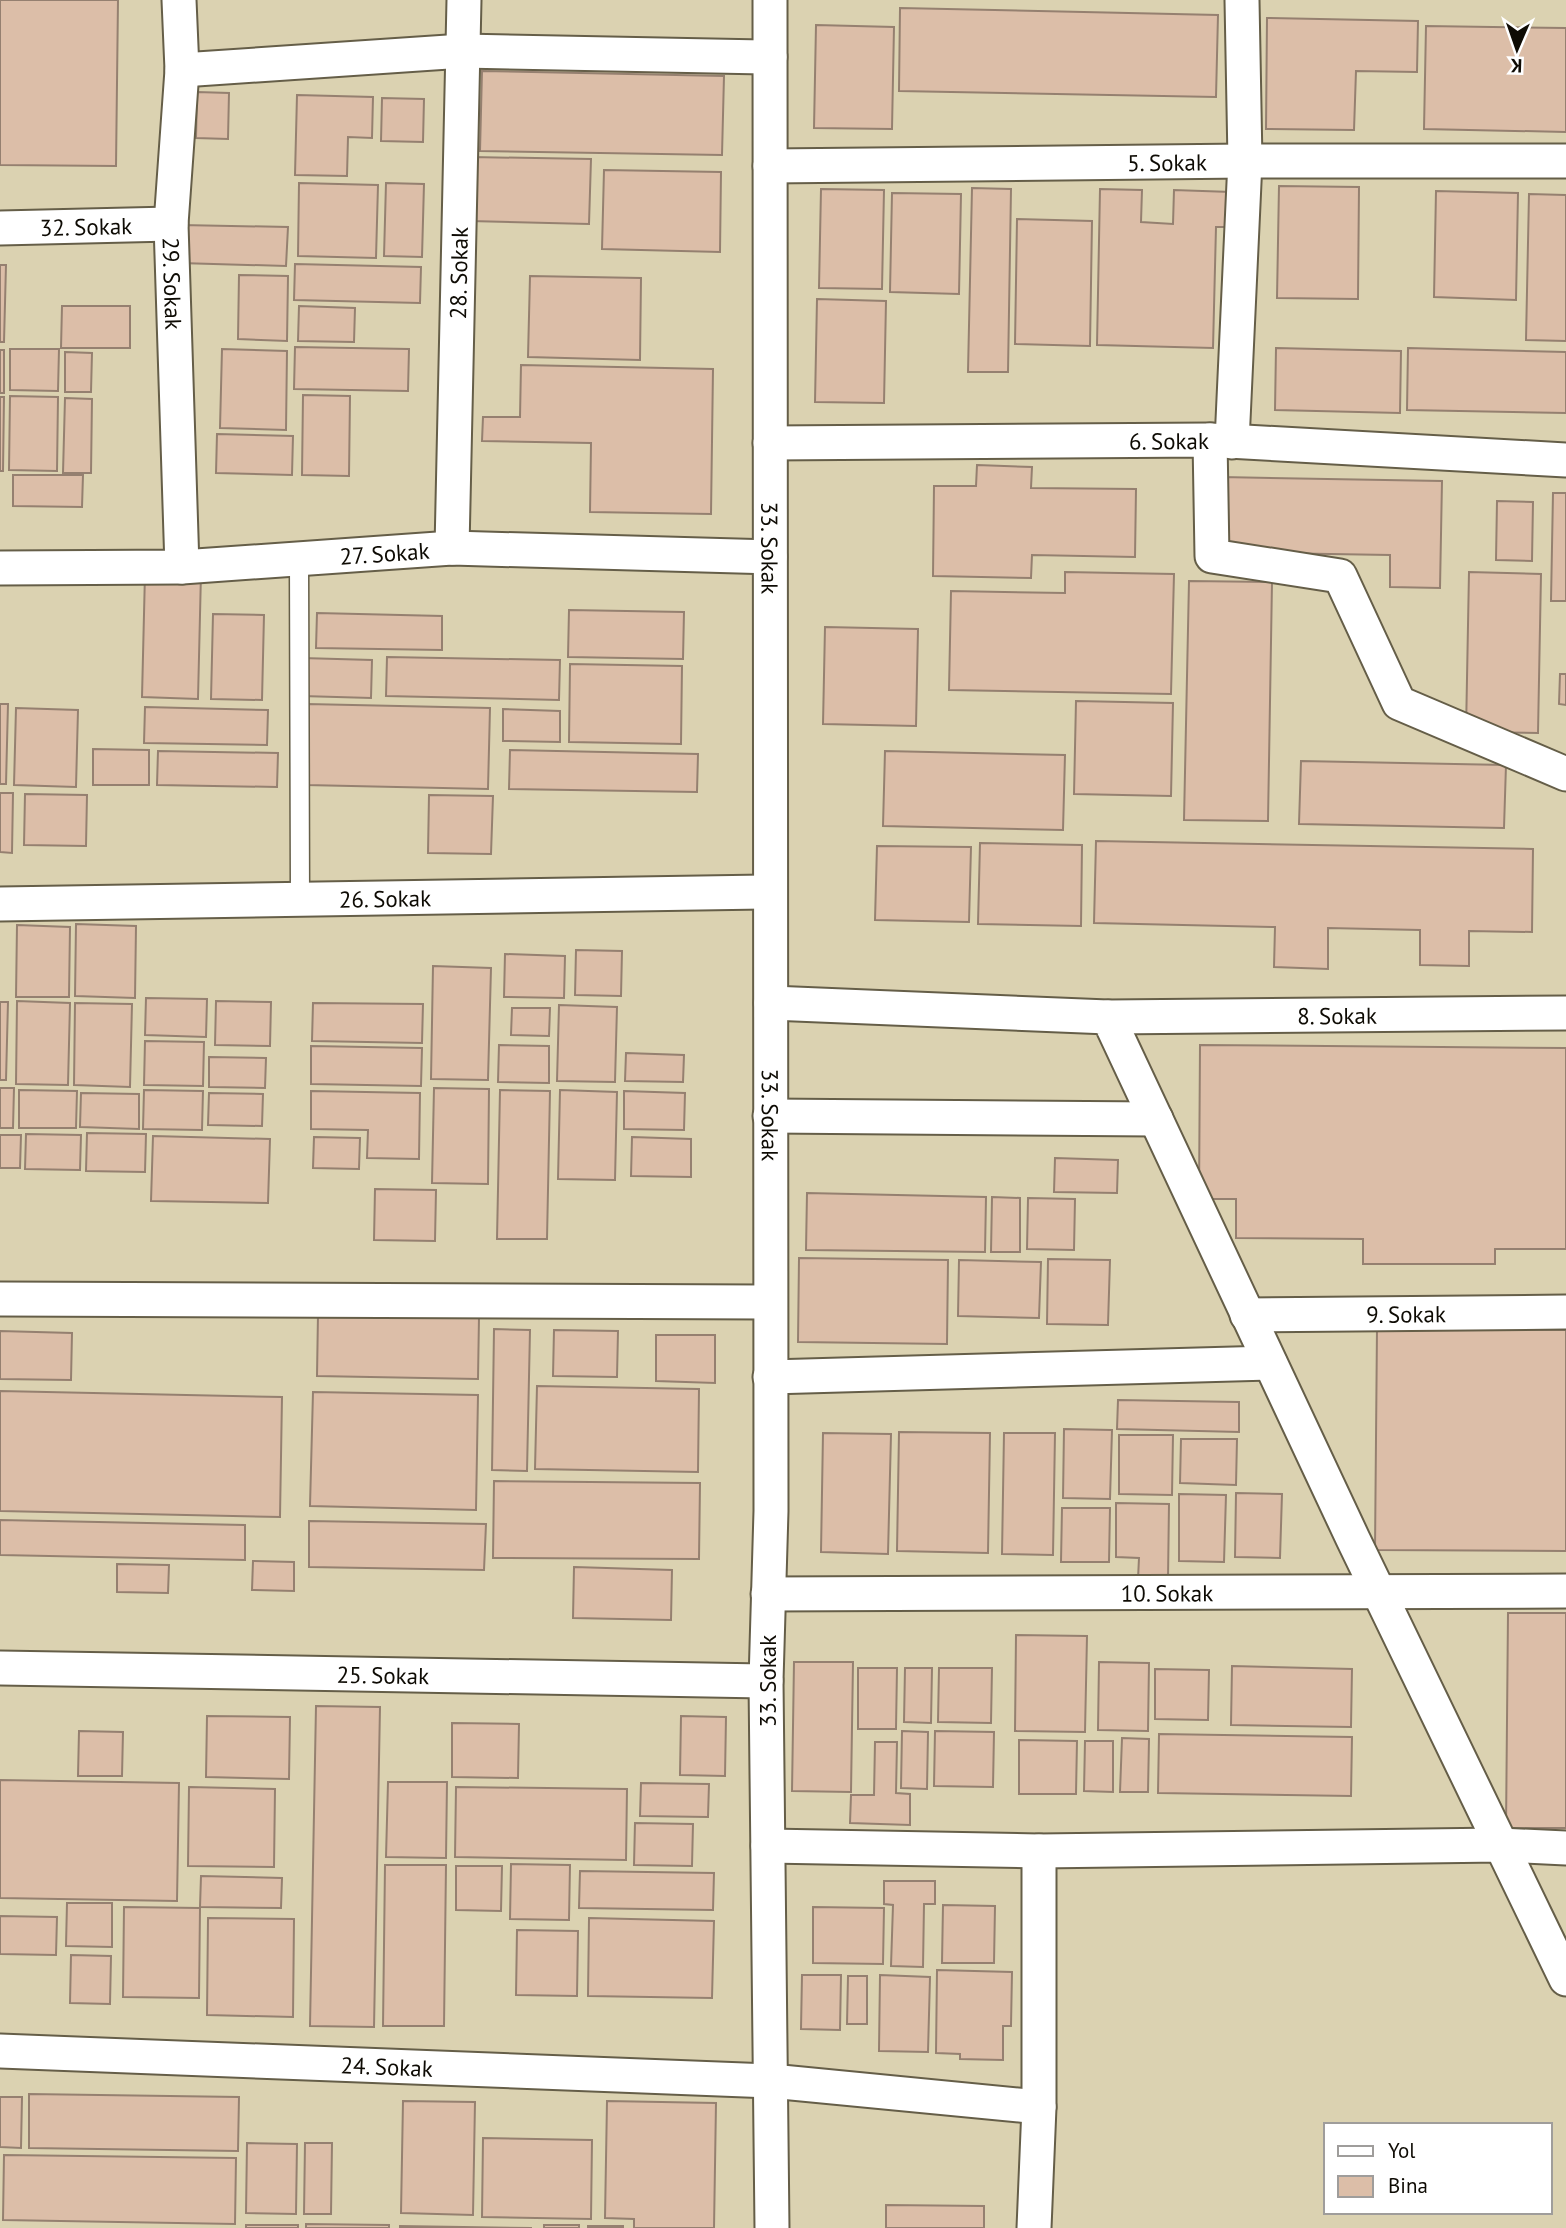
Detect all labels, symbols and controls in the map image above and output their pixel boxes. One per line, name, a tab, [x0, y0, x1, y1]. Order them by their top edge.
north arrow	[1482, 14, 1552, 84]
text: K	[1510, 54, 1523, 78]
street label: 5. Sokak	[1127, 147, 1207, 177]
street label: 32. Sokak	[39, 210, 133, 242]
street label: 28. Sokak	[443, 227, 474, 320]
street label: 29. Sokak	[157, 237, 189, 330]
street label: 6. Sokak	[1129, 426, 1209, 455]
street label: 33. Sokak	[756, 502, 785, 594]
street label: 27. Sokak	[339, 535, 430, 570]
street label: 26. Sokak	[339, 883, 431, 913]
street label: 8. Sokak	[1297, 1000, 1377, 1030]
street label: 33. Sokak	[756, 1069, 785, 1161]
street label: 9. Sokak	[1366, 1299, 1446, 1328]
street label: 10. Sokak	[1121, 1578, 1213, 1607]
street label: 33. Sokak	[753, 1635, 782, 1727]
street label: 25. Sokak	[336, 1659, 429, 1690]
street label: 24. Sokak	[340, 2050, 433, 2082]
legend	[1324, 2123, 1552, 2214]
text: Yol	[1388, 2137, 1415, 2164]
text: Bina	[1388, 2172, 1428, 2199]

